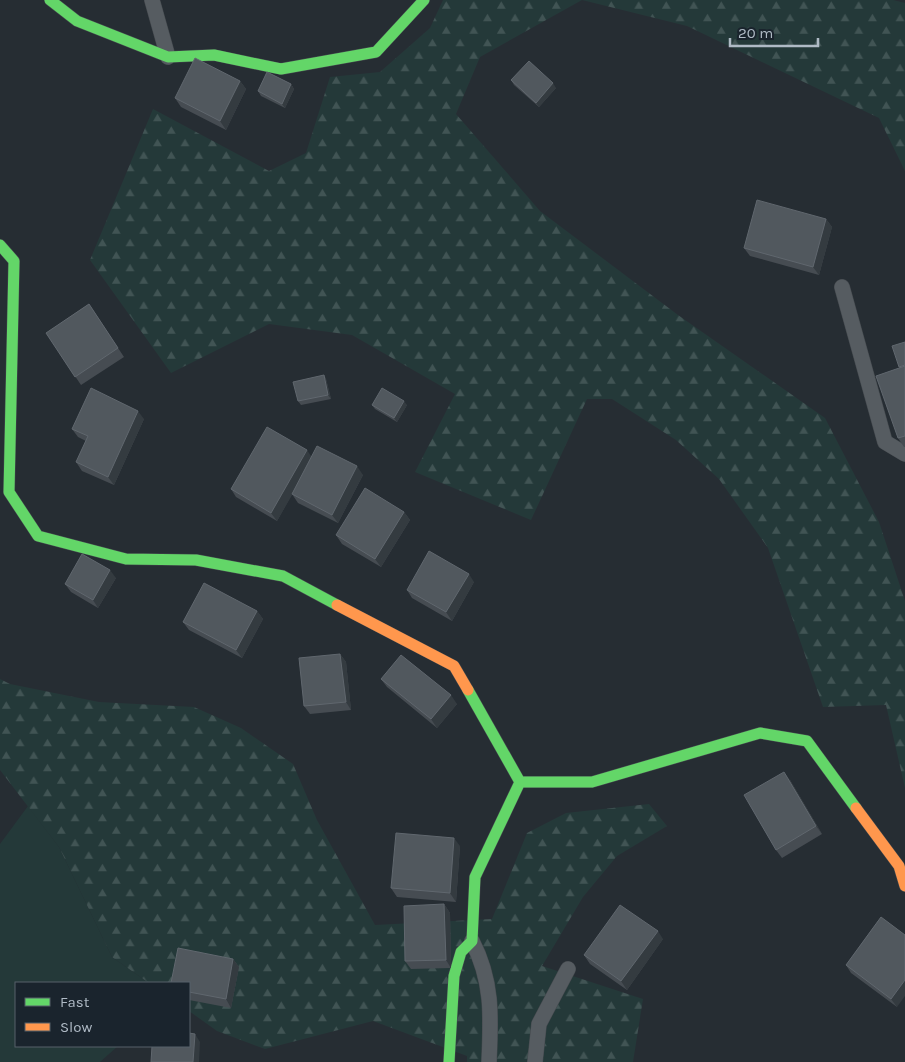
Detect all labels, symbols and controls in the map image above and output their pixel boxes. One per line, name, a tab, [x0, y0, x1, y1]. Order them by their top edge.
scale bar	[730, 15, 818, 47]
text: 20 m	[738, 24, 773, 42]
legend	[15, 982, 190, 1047]
text: Fast	[60, 993, 90, 1011]
text: Slow	[60, 1018, 92, 1036]

